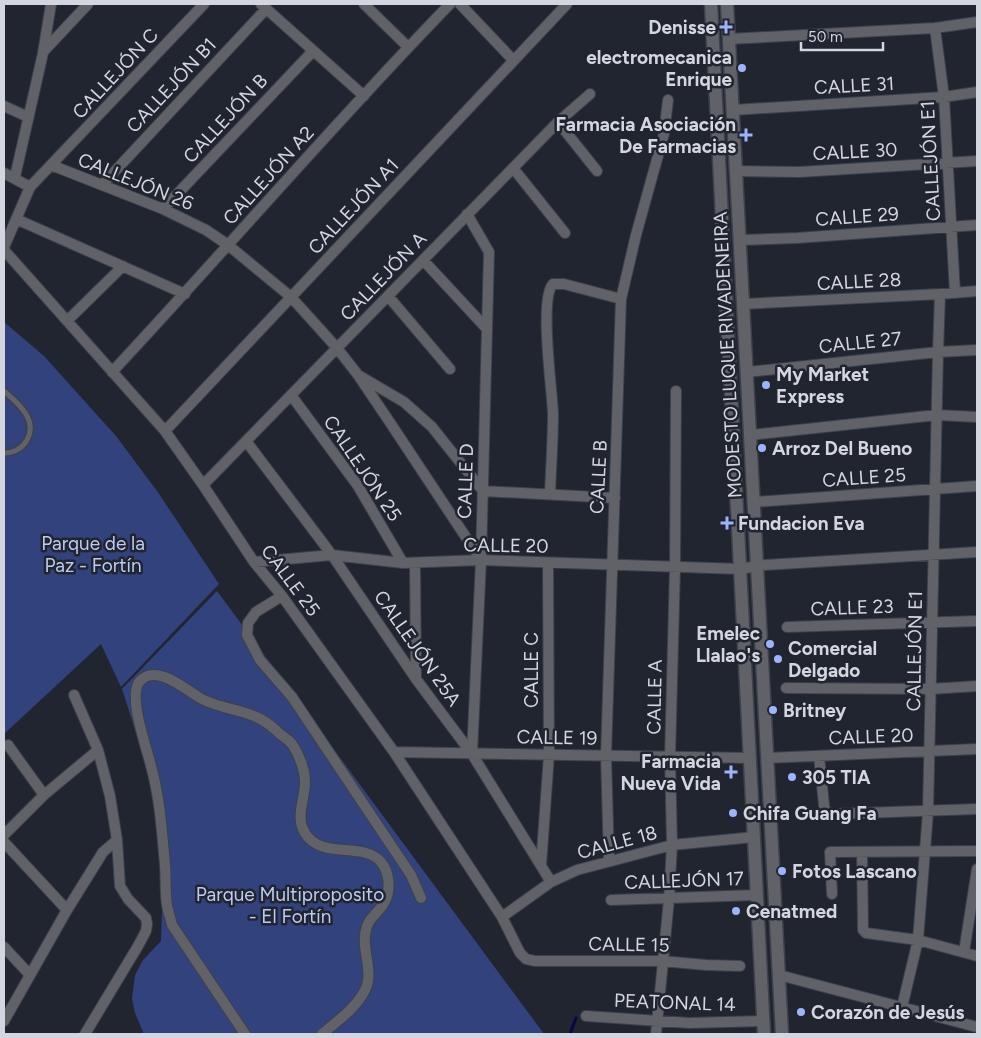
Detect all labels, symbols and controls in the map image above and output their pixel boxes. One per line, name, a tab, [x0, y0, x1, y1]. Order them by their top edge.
place label: Denisse	[648, 16, 716, 39]
scale bar	[801, 20, 884, 52]
marker: Denisse	[720, 21, 732, 33]
street label: CALLEJÓN C	[68, 23, 163, 123]
text: 50 m	[808, 28, 843, 46]
street label: CALLEJÓN B1	[122, 33, 221, 137]
place label: electromecanica Enrique	[586, 46, 732, 91]
marker: electromecanica Enrique	[736, 62, 748, 74]
street label: CALLEJÓN B	[178, 69, 272, 168]
street label: CALLE 31	[813, 72, 895, 99]
street label: CALLEJÓN E1	[916, 100, 945, 222]
place label: Farmacia Asociación De Farmacias	[555, 113, 736, 158]
street label: CALLEJÓN A2	[218, 121, 319, 229]
marker: Farmacia Asociación De Farmacias	[740, 129, 752, 141]
street label: CALLE 30	[812, 138, 898, 165]
street label: CALLEJÓN 26	[75, 148, 197, 215]
street label: CALLEJÓN A1	[303, 154, 403, 259]
street label: CALLE 29	[815, 202, 900, 231]
street label: MODESTO LUQUE RIVADENEIRA	[709, 211, 746, 499]
street label: CALLEJÓN A	[335, 227, 431, 325]
street label: CALLE 28	[816, 268, 902, 295]
street label: CALLE 27	[818, 327, 903, 358]
place label: My Market Express	[776, 363, 870, 408]
marker: My Market Express	[760, 379, 772, 391]
street label: CALLEJÓN 25	[319, 411, 407, 526]
place label: Arroz Del Bueno	[772, 437, 912, 460]
street label: CALLE B	[585, 440, 612, 515]
marker: Arroz Del Bueno	[756, 442, 768, 454]
street label: CALLE D	[453, 443, 478, 519]
street label: CALLE 25	[821, 463, 907, 492]
place label: Fundacion Eva	[738, 512, 865, 535]
marker: Fundacion Eva	[720, 516, 734, 530]
park label: Parque de la Paz - Fortín	[41, 532, 145, 577]
street label: CALLE 20	[463, 533, 549, 558]
street label: CALLE 25	[256, 540, 325, 621]
street label: CALLEJÓN 25A	[369, 586, 466, 711]
street label: CALLEJÓN E1	[902, 591, 927, 711]
street label: CALLE 23	[810, 595, 894, 620]
place label: Emelec Llalao's	[696, 622, 760, 667]
street label: CALLE C	[520, 632, 543, 708]
place label: Comercial Delgado	[788, 637, 877, 682]
marker: Emelec Llalao's	[764, 638, 776, 650]
marker: Comercial Delgado	[772, 653, 784, 665]
street label: CALLE A	[642, 659, 667, 735]
place label: Britney	[783, 699, 846, 722]
marker: Britney	[767, 704, 779, 716]
street label: CALLE 20	[828, 724, 914, 749]
street label: CALLE 19	[516, 725, 598, 750]
place label: Farmacia Nueva Vida	[620, 750, 721, 795]
marker: Farmacia Nueva Vida	[725, 766, 737, 778]
place label: 305 TIA	[802, 766, 871, 789]
marker: 305 TIA	[786, 771, 798, 783]
place label: Chifa Guang Fa	[743, 802, 877, 825]
marker: Chifa Guang Fa	[727, 807, 739, 819]
street label: CALLE 18	[575, 821, 660, 864]
place label: Fotos Lascano	[792, 860, 917, 883]
marker: Fotos Lascano	[776, 865, 788, 877]
street label: CALLEJÓN 17	[624, 867, 744, 894]
park label: Parque Multiproposito - El Fortín	[196, 883, 384, 928]
place label: Cenatmed	[746, 900, 837, 923]
marker: Cenatmed	[730, 905, 742, 917]
street label: CALLE 15	[588, 932, 670, 957]
street label: PEATONAL 14	[614, 989, 736, 1016]
place label: Corazón de Jesús	[811, 1001, 965, 1024]
marker: Corazón de Jesús	[795, 1006, 807, 1018]

